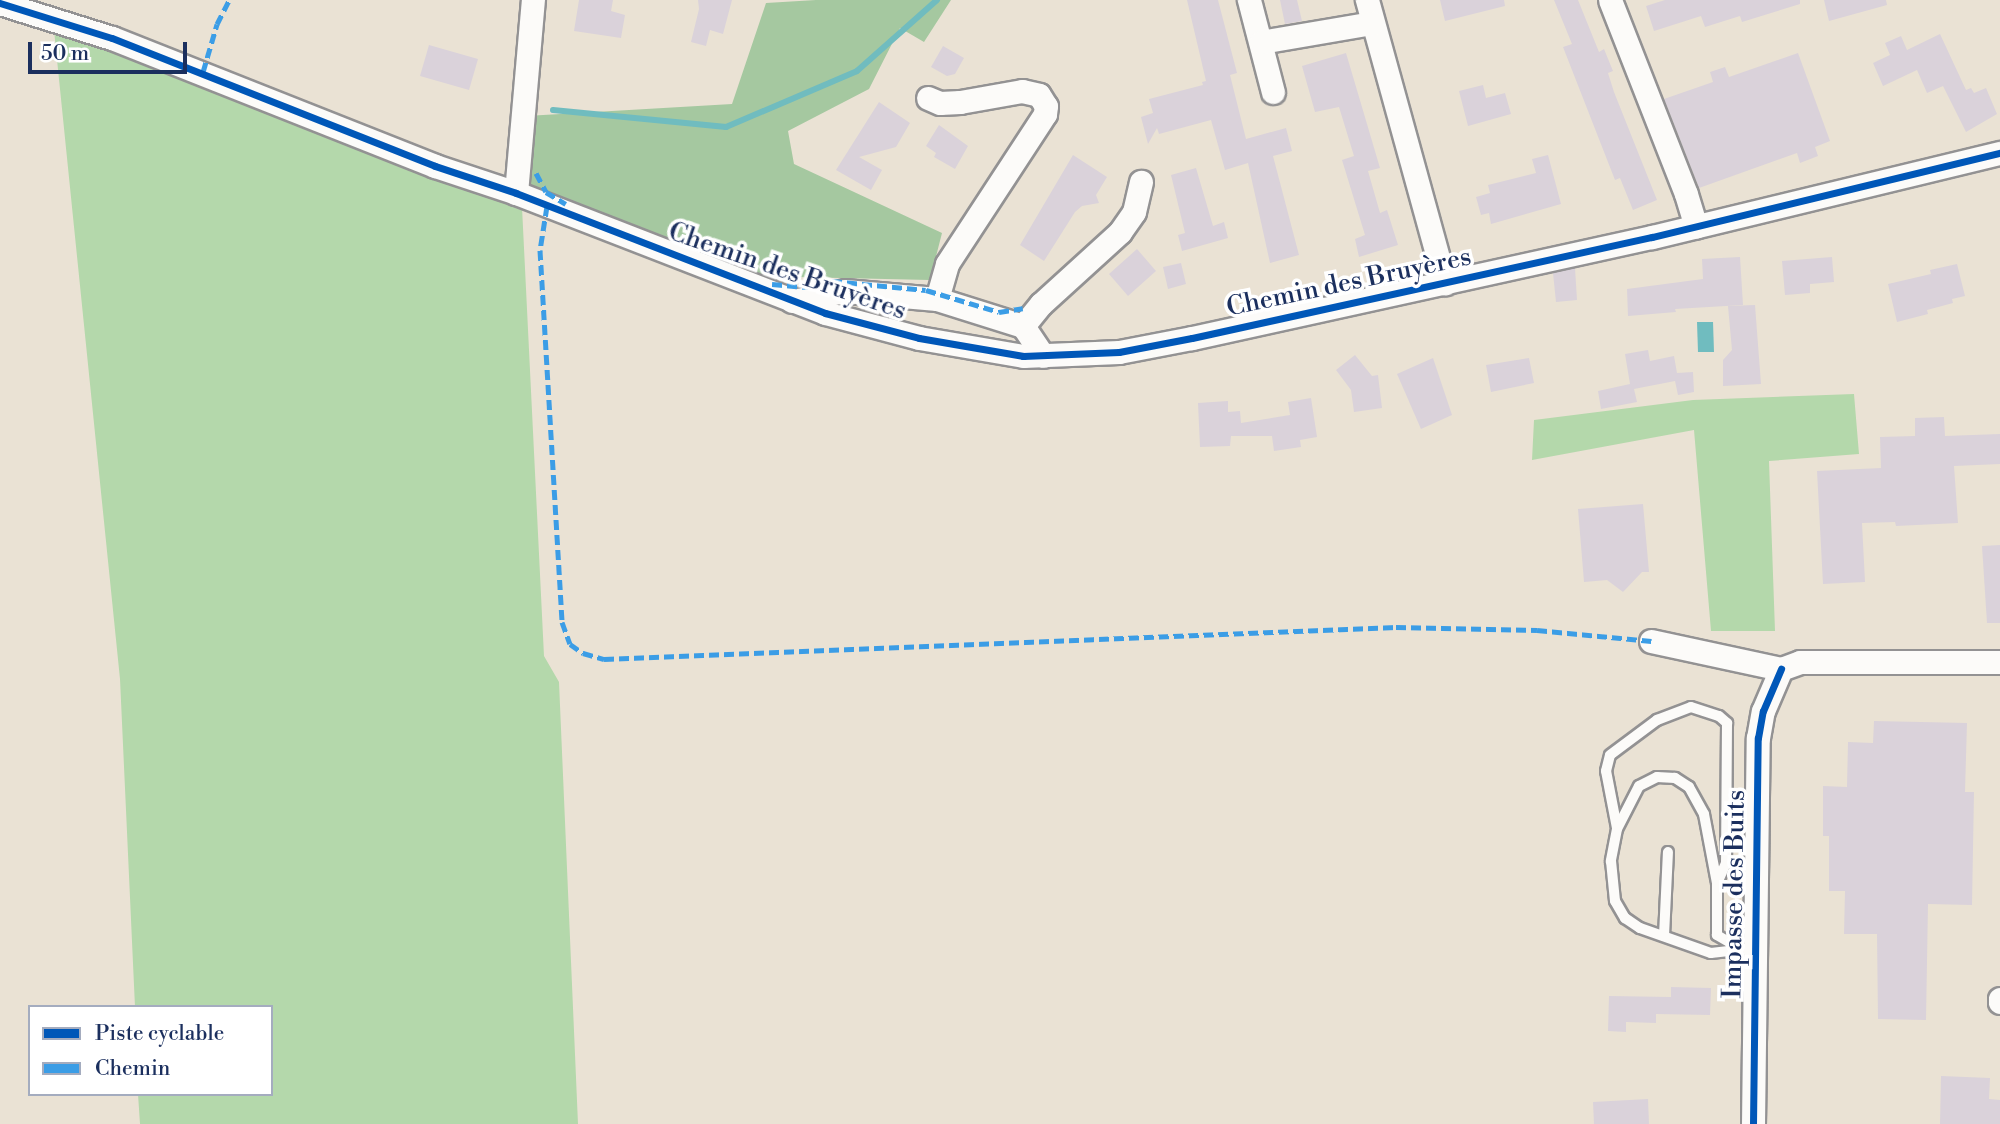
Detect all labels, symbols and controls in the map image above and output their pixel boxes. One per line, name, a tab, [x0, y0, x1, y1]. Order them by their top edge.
scale bar	[32, 28, 191, 72]
text: 50 m	[41, 41, 89, 67]
street label: Chemin des Bruyères	[664, 217, 910, 327]
street label: Chemin des Bruyères	[1224, 242, 1474, 324]
street label: Impasse des Buits	[1718, 789, 1752, 999]
legend	[28, 1005, 273, 1096]
text: Piste cyclable	[95, 1021, 224, 1047]
text: Chemin	[95, 1056, 170, 1082]

